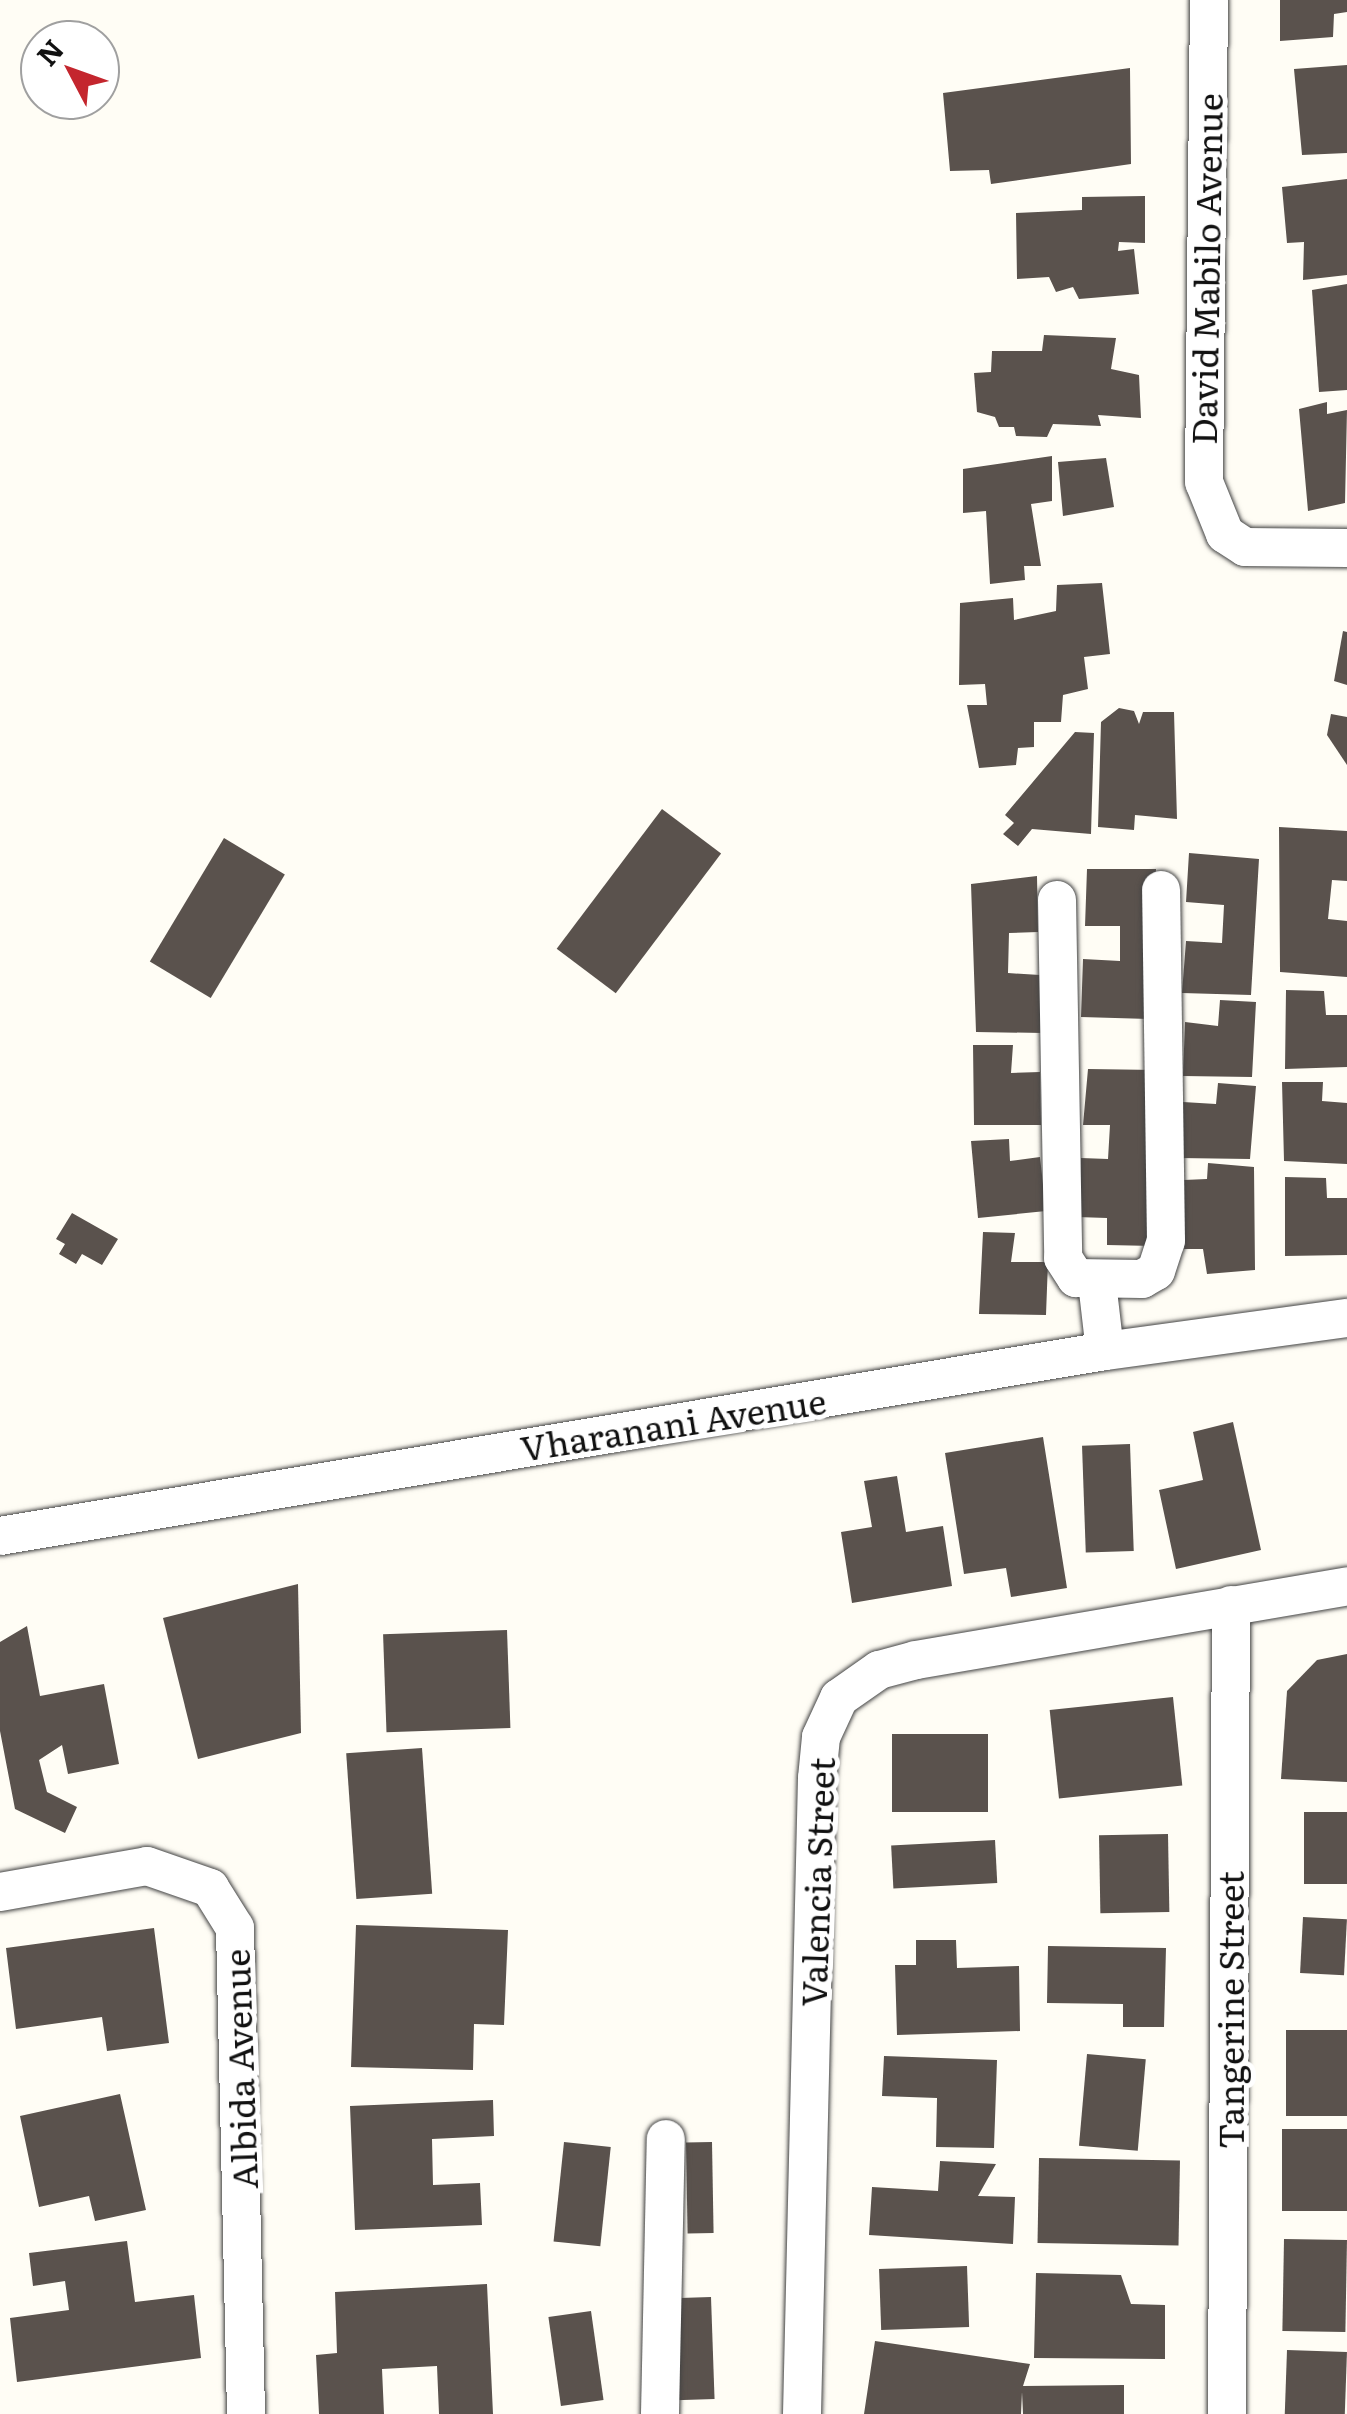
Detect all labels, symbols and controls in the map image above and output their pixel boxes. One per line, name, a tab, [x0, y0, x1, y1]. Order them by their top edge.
north arrow	[20, 20, 120, 120]
text: N	[25, 29, 72, 74]
street label: David Mabilo Avenue	[1181, 93, 1229, 445]
street label: Vharanani Avenue	[517, 1378, 829, 1468]
street label: Valencia Street	[791, 1757, 841, 2007]
street label: Tangerine Street	[1208, 1871, 1250, 2149]
street label: Albida Avenue	[214, 1948, 264, 2190]

